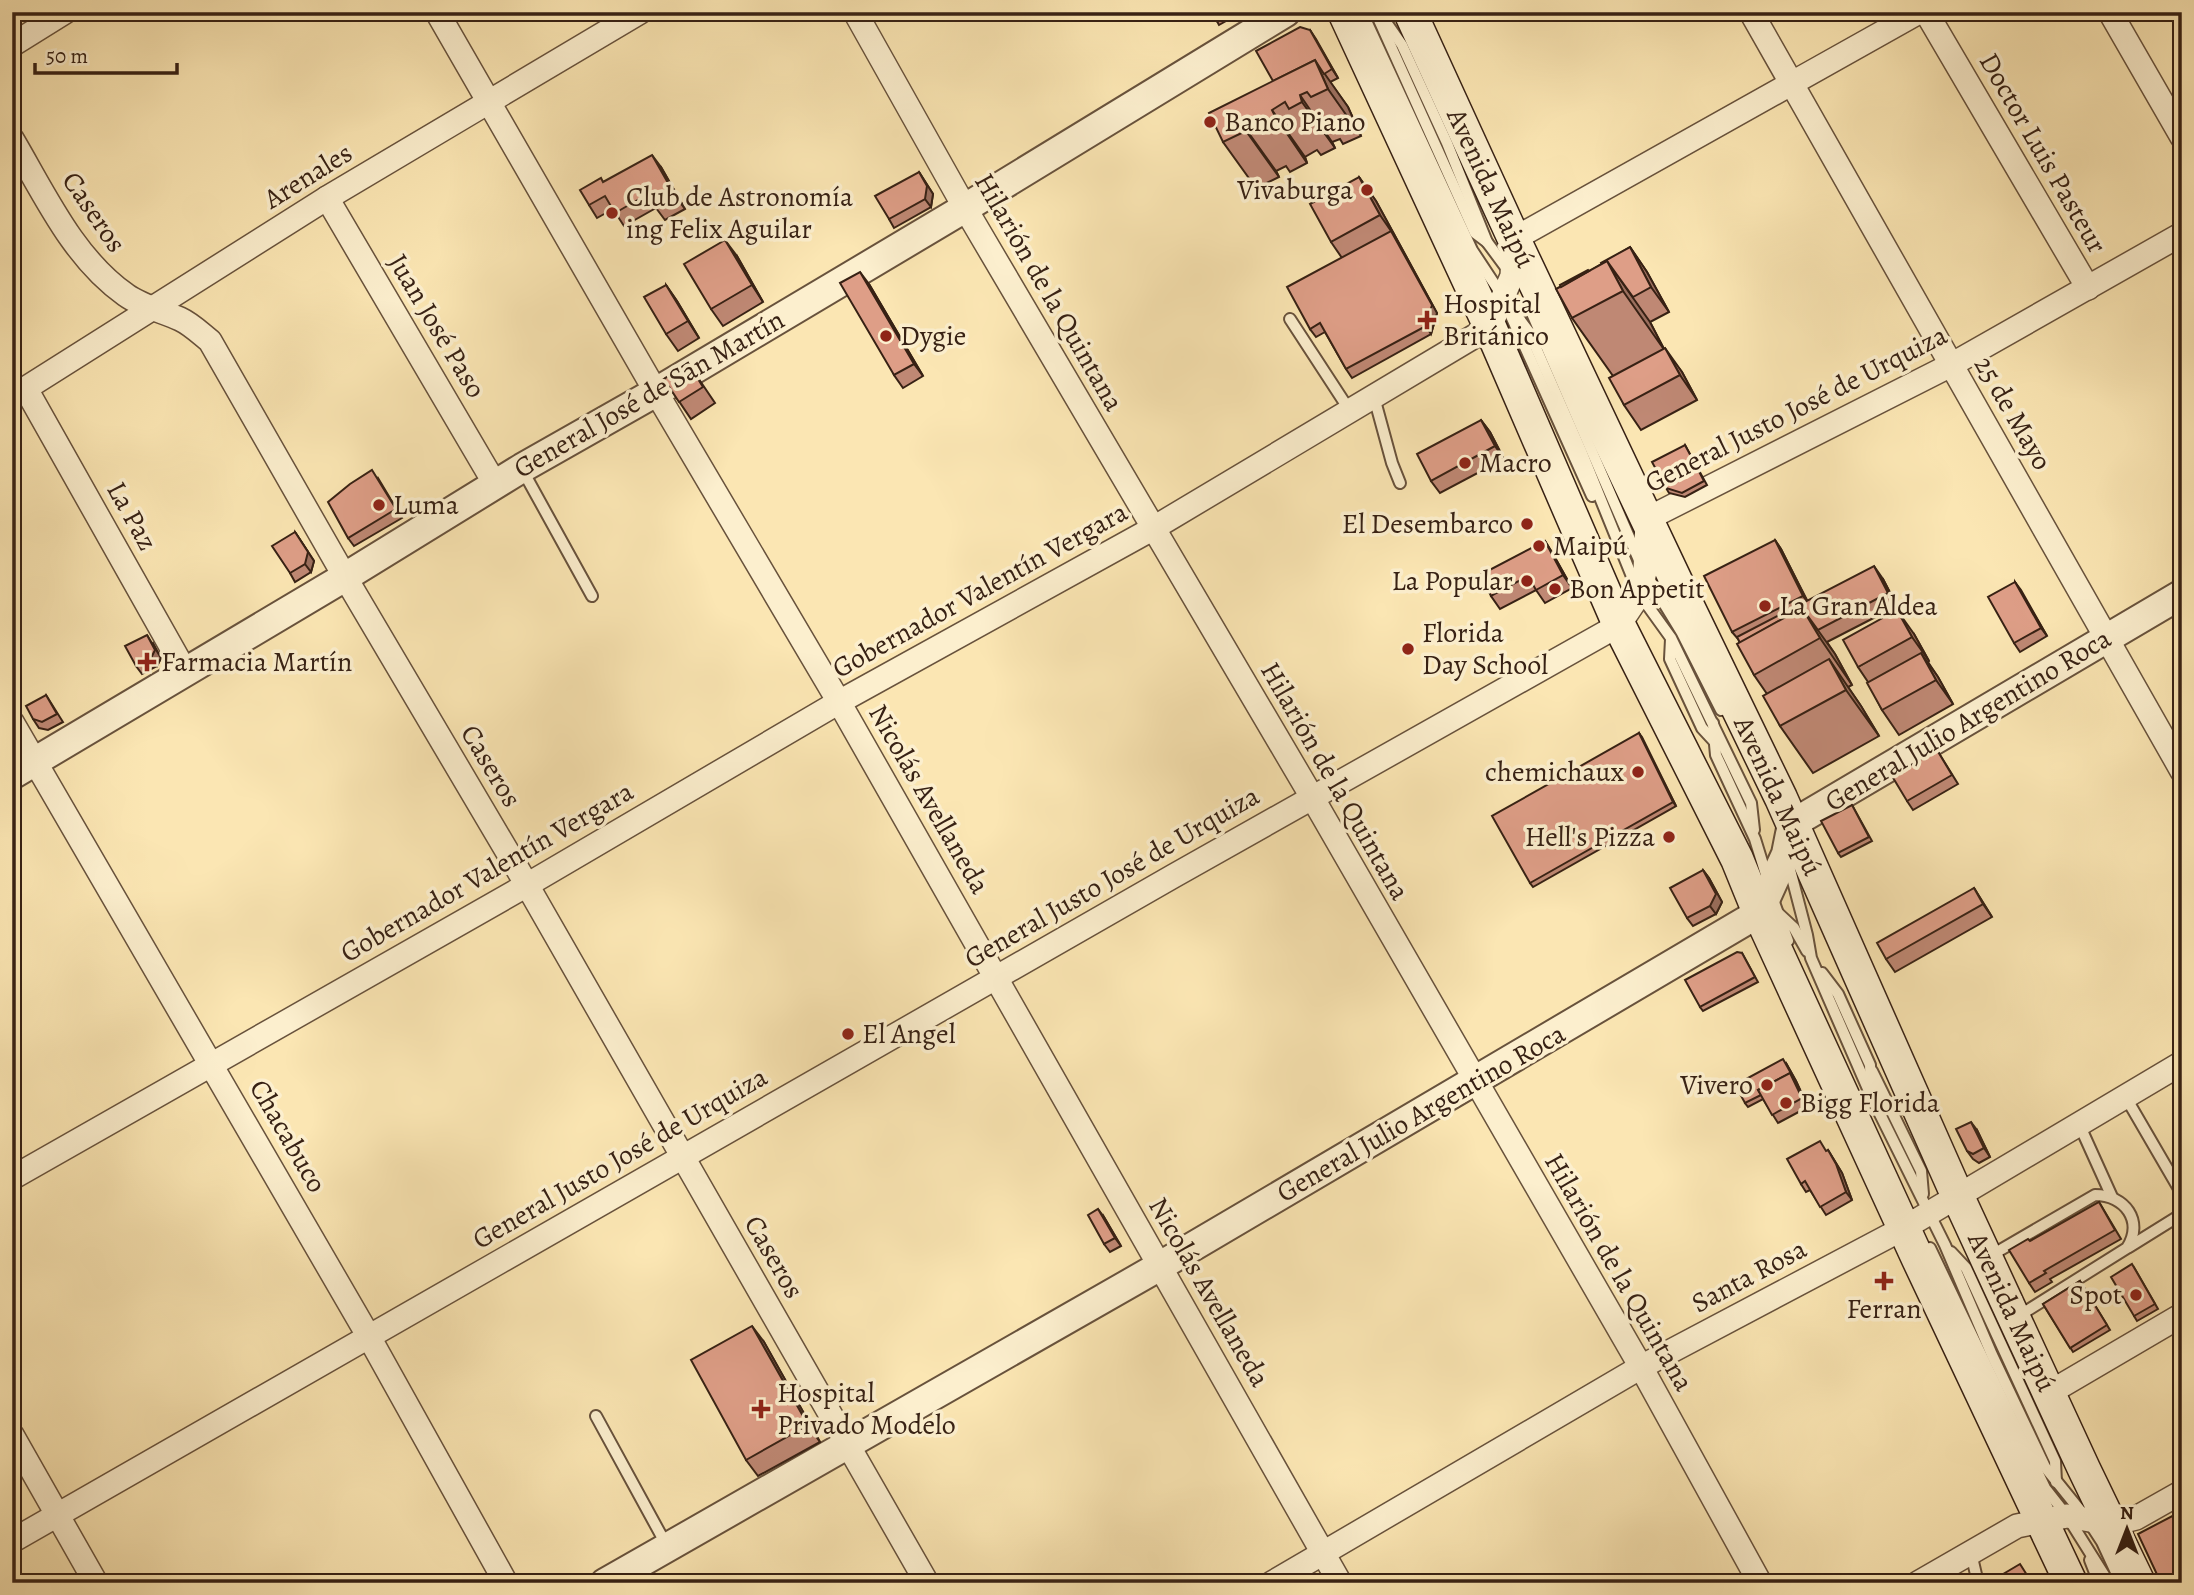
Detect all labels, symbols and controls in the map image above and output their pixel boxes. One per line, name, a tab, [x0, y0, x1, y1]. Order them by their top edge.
scale bar	[35, 32, 177, 76]
text: 50 m	[46, 42, 88, 70]
street label: Doctor Luis Pasteur	[1970, 46, 2116, 261]
street label: Avenida Maipú	[1437, 101, 1545, 275]
place label: Banco Piano	[1224, 103, 1365, 141]
marker: Banco Piano	[1202, 114, 1218, 130]
street label: Arenales	[256, 134, 360, 219]
street label: Caseros	[53, 164, 135, 260]
street label: Hilarión de la Quintana	[965, 166, 1133, 418]
place label: Vivaburga	[1236, 171, 1353, 209]
place label: Club de Astronomía ing Felix Aguilar	[626, 178, 853, 248]
marker: Vivaburga	[1359, 182, 1375, 198]
marker: Club de Astronomía ing Felix Aguilar	[604, 205, 620, 221]
street label: Juan José Paso	[379, 247, 495, 405]
place label: Hospital Británico	[1443, 285, 1549, 355]
street label: General José de San Martín	[507, 301, 791, 487]
marker: Hospital Británico	[1417, 310, 1437, 330]
street label: General Justo José de Urquiza	[1638, 316, 1954, 502]
place label: Dygie	[900, 317, 966, 355]
marker: Dygie	[878, 328, 894, 344]
street label: 25 de Mayo	[1965, 349, 2061, 477]
place label: Macro	[1479, 444, 1552, 482]
marker: Macro	[1457, 455, 1473, 471]
street label: La Paz	[98, 475, 166, 557]
place label: Luma	[393, 486, 459, 524]
street label: Gobernador Valentín Vergara	[825, 493, 1135, 687]
marker: Luma	[371, 497, 387, 513]
place label: El Desembarco	[1342, 505, 1513, 543]
marker: El Desembarco	[1519, 516, 1535, 532]
place label: Maipú	[1553, 527, 1628, 565]
marker: Maipú	[1531, 538, 1547, 554]
place label: La Popular	[1392, 562, 1513, 600]
place label: Bon Appetit	[1569, 570, 1705, 608]
marker: La Popular	[1519, 573, 1535, 589]
marker: Bon Appetit	[1547, 581, 1563, 597]
place label: La Gran Aldea	[1779, 587, 1938, 625]
marker: La Gran Aldea	[1757, 598, 1773, 614]
place label: Florida Day School	[1422, 614, 1548, 684]
street label: General Julio Argentino Roca	[1818, 619, 2118, 821]
marker: Florida Day School	[1400, 641, 1416, 657]
place label: Farmacia Martín	[161, 643, 352, 681]
marker: Farmacia Martín	[139, 654, 155, 670]
street label: Hilarión de la Quintana	[1251, 655, 1419, 907]
street label: Nicolás Avellaneda	[859, 697, 999, 901]
street label: Avenida Maipú	[1724, 709, 1832, 883]
street label: Caseros	[452, 718, 530, 814]
place label: chemichaux	[1485, 753, 1625, 791]
marker: chemichaux	[1630, 764, 1646, 780]
street label: Gobernador Valentín Vergara	[334, 772, 640, 972]
street label: General Justo José de Urquiza	[958, 777, 1266, 977]
place label: Hell's Pizza	[1525, 818, 1655, 856]
marker: Hell's Pizza	[1661, 829, 1677, 845]
place label: El Angel	[862, 1015, 956, 1053]
street label: General Julio Argentino Roca	[1270, 1015, 1572, 1211]
marker: El Angel	[840, 1026, 856, 1042]
street label: General Justo José de Urquiza	[466, 1058, 774, 1258]
place label: Vivero	[1679, 1066, 1753, 1104]
street label: Chacabuco	[240, 1072, 336, 1200]
marker: Vivero	[1759, 1077, 1775, 1093]
place label: Bigg Florida	[1800, 1084, 1940, 1122]
marker: Bigg Florida	[1778, 1095, 1794, 1111]
street label: Hilarión de la Quintana	[1535, 1146, 1703, 1398]
street label: Nicolás Avellaneda	[1139, 1190, 1279, 1394]
street label: Caseros	[735, 1209, 813, 1305]
street label: Avenida Maipú	[1958, 1225, 2066, 1399]
street label: Santa Rosa	[1685, 1230, 1813, 1322]
marker: Ferran	[1876, 1273, 1892, 1289]
place label: Spot	[2069, 1276, 2122, 1314]
marker: Spot	[2128, 1287, 2144, 1303]
place label: Ferran	[1846, 1290, 1922, 1328]
place label: Hospital Privado Modelo	[777, 1374, 956, 1444]
marker: Hospital Privado Modelo	[751, 1399, 771, 1419]
north arrow	[2092, 1494, 2162, 1564]
text: N	[2120, 1500, 2134, 1526]

